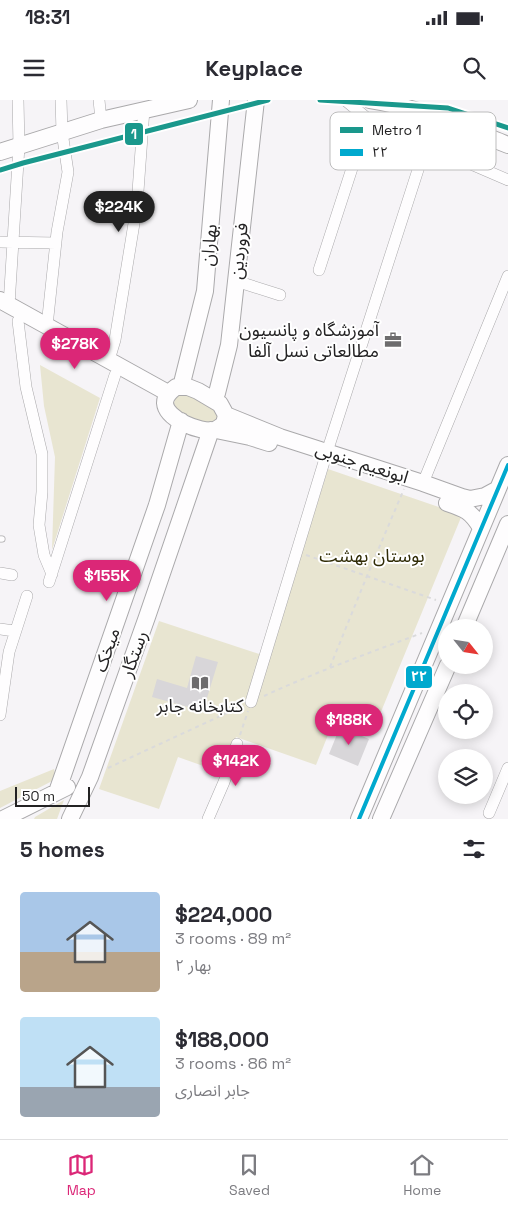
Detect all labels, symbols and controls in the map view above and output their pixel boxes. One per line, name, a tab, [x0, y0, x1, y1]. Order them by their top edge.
text: 18:31	[25, 5, 70, 30]
icon: menu	[20, 54, 48, 82]
text: Keyplace	[205, 54, 303, 82]
icon: search	[460, 54, 488, 82]
legend	[330, 112, 496, 170]
text: Metro 1	[372, 121, 422, 139]
line badge: 1	[124, 122, 144, 146]
text: 1	[131, 125, 137, 143]
text: ۲۲	[372, 143, 388, 161]
pin: $224K	[84, 190, 154, 233]
text: $224K	[95, 196, 143, 217]
street label: فروردین	[224, 222, 253, 280]
street label: بهاران	[195, 223, 222, 267]
place label: آموزشگاه و پانسیون مطالعاتی نسل آلفا	[239, 318, 380, 362]
pin: $278K	[40, 328, 110, 370]
office icon: آموزشگاه و پانسیون مطالعاتی نسل آلفا	[383, 330, 403, 350]
text: $278K	[51, 333, 99, 354]
street label: ابونعیم جنوبی	[312, 437, 412, 490]
park label: بوستان بهشت	[319, 544, 425, 567]
pin: $155K	[72, 560, 142, 602]
text: $155K	[84, 565, 130, 586]
north arrow	[438, 619, 492, 674]
map controls	[438, 619, 493, 804]
street label: میخک	[88, 625, 125, 675]
street label: رستگار	[114, 627, 153, 681]
line badge: ۲۲	[405, 665, 433, 689]
text: ۲۲	[411, 667, 427, 685]
library icon: کتابخانه جابر	[190, 673, 210, 693]
button: locate	[438, 684, 493, 739]
place label: کتابخانه جابر	[156, 694, 244, 717]
pin: $188K	[314, 704, 384, 746]
text: $188K	[326, 709, 372, 730]
pin: $142K	[201, 744, 271, 787]
button: layers	[438, 749, 493, 804]
text: $142K	[213, 750, 259, 771]
scale bar	[15, 784, 90, 807]
text: 50 m	[22, 787, 55, 805]
icon: filters	[460, 835, 488, 863]
text: 5 homes	[20, 836, 105, 863]
text: $224,000	[175, 901, 272, 928]
icon: home	[60, 912, 120, 972]
text: 3 rooms · 89 m²	[175, 928, 291, 949]
text: بهار ۲	[175, 955, 211, 976]
text: $188,000	[175, 1026, 269, 1053]
icon: home	[60, 1037, 120, 1097]
text: 3 rooms · 86 m²	[175, 1053, 291, 1074]
text: جابر انصاری	[175, 1080, 250, 1101]
tab: Map	[67, 1151, 96, 1199]
tab: Saved	[229, 1151, 270, 1199]
tab: Home	[403, 1151, 441, 1199]

